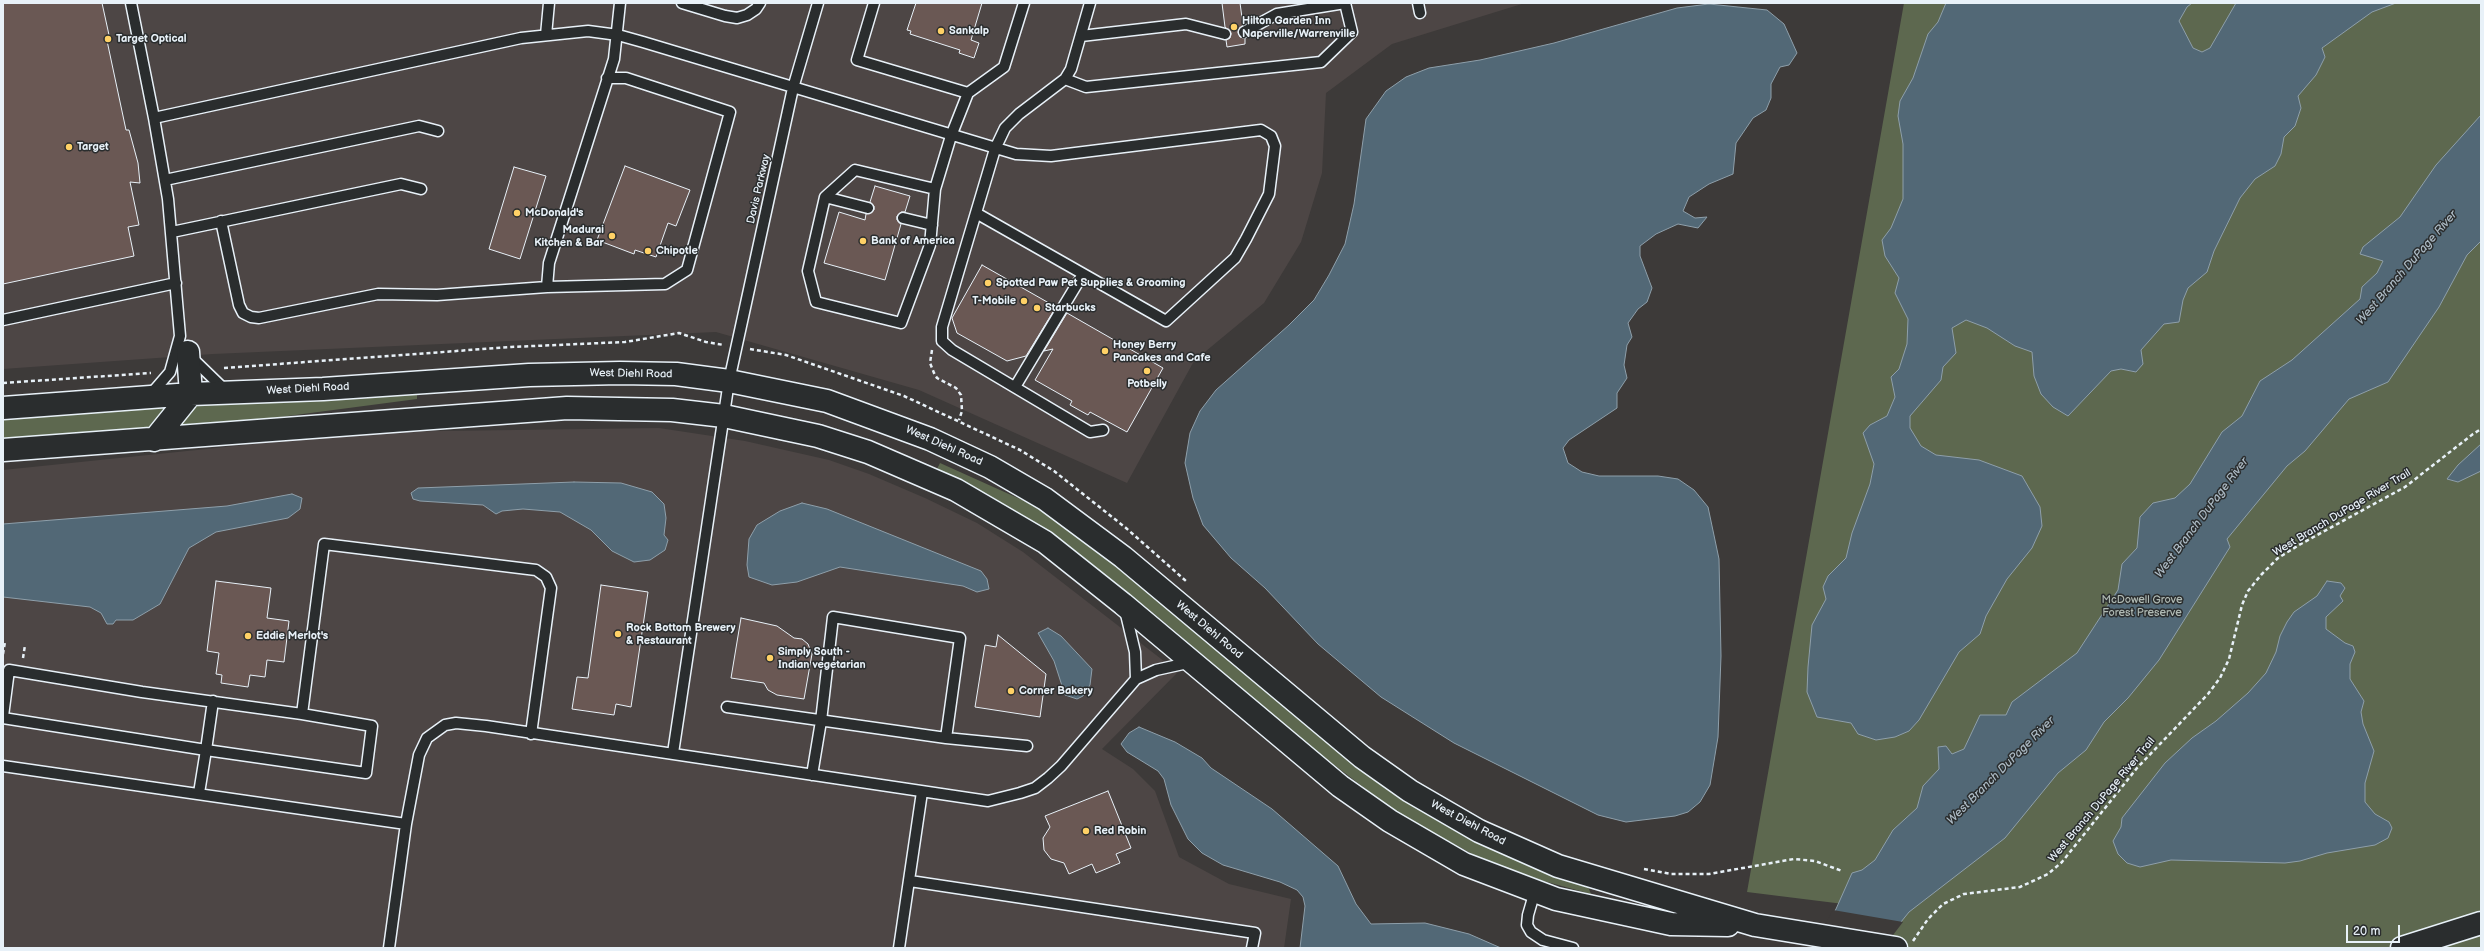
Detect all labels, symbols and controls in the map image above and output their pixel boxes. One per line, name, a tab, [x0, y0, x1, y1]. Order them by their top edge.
place label: Hilton Garden Inn Naperville/Warrenville	[1242, 14, 1355, 40]
marker: Hilton Garden Inn Naperville/Warrenville	[1229, 22, 1239, 32]
place label: Sankalp	[949, 24, 989, 38]
marker: Sankalp	[936, 26, 946, 36]
place label: Target Optical	[116, 32, 187, 46]
marker: Target Optical	[103, 34, 113, 44]
place label: Target	[77, 140, 109, 154]
marker: Target	[64, 142, 74, 152]
street label: Davis Parkway	[745, 153, 773, 225]
place label: McDonald's	[525, 206, 584, 220]
marker: McDonald's	[512, 208, 522, 218]
water label: West Branch DuPage River	[2353, 208, 2461, 328]
place label: Madurai Kitchen & Bar	[534, 223, 604, 249]
marker: Madurai Kitchen & Bar	[607, 231, 617, 241]
place label: Bank of America	[871, 234, 955, 248]
marker: Bank of America	[858, 236, 868, 246]
place label: Chipotle	[656, 244, 698, 258]
marker: Chipotle	[643, 246, 653, 256]
place label: Spotted Paw Pet Supplies & Grooming	[996, 276, 1186, 290]
marker: Spotted Paw Pet Supplies & Grooming	[983, 278, 993, 288]
place label: T-Mobile	[972, 294, 1016, 308]
marker: T-Mobile	[1019, 296, 1029, 306]
place label: Starbucks	[1045, 301, 1096, 315]
marker: Starbucks	[1032, 303, 1042, 313]
place label: Honey Berry Pancakes and Cafe	[1113, 338, 1211, 364]
marker: Honey Berry Pancakes and Cafe	[1100, 346, 1110, 356]
marker: Potbelly	[1142, 366, 1152, 376]
street label: West Diehl Road	[589, 367, 673, 381]
place label: Potbelly	[1127, 377, 1167, 391]
street label: West Diehl Road	[266, 380, 350, 398]
street label: West Diehl Road	[903, 423, 985, 469]
water label: West Branch DuPage River	[2152, 455, 2252, 581]
street label: West Branch DuPage River Trail	[2271, 466, 2413, 560]
park label: McDowell Grove Forest Preserve	[2102, 593, 2182, 619]
street label: West Diehl Road	[1173, 598, 1245, 662]
place label: Rock Bottom Brewery & Restaurant	[626, 621, 736, 647]
place label: Eddie Merlot's	[256, 629, 328, 643]
marker: Rock Bottom Brewery & Restaurant	[613, 629, 623, 639]
marker: Eddie Merlot's	[243, 631, 253, 641]
place label: Simply South - Indian vegetarian	[778, 645, 866, 671]
marker: Simply South - Indian vegetarian	[765, 653, 775, 663]
place label: Corner Bakery	[1019, 684, 1093, 698]
marker: Corner Bakery	[1006, 686, 1016, 696]
water label: West Branch DuPage River	[1944, 714, 2058, 828]
street label: West Branch DuPage River Trail	[2046, 735, 2158, 865]
street label: West Diehl Road	[1428, 798, 1508, 848]
place label: Red Robin	[1094, 824, 1146, 838]
marker: Red Robin	[1081, 826, 1091, 836]
scale bar	[2348, 917, 2402, 943]
text: 20 m	[2353, 924, 2380, 939]

